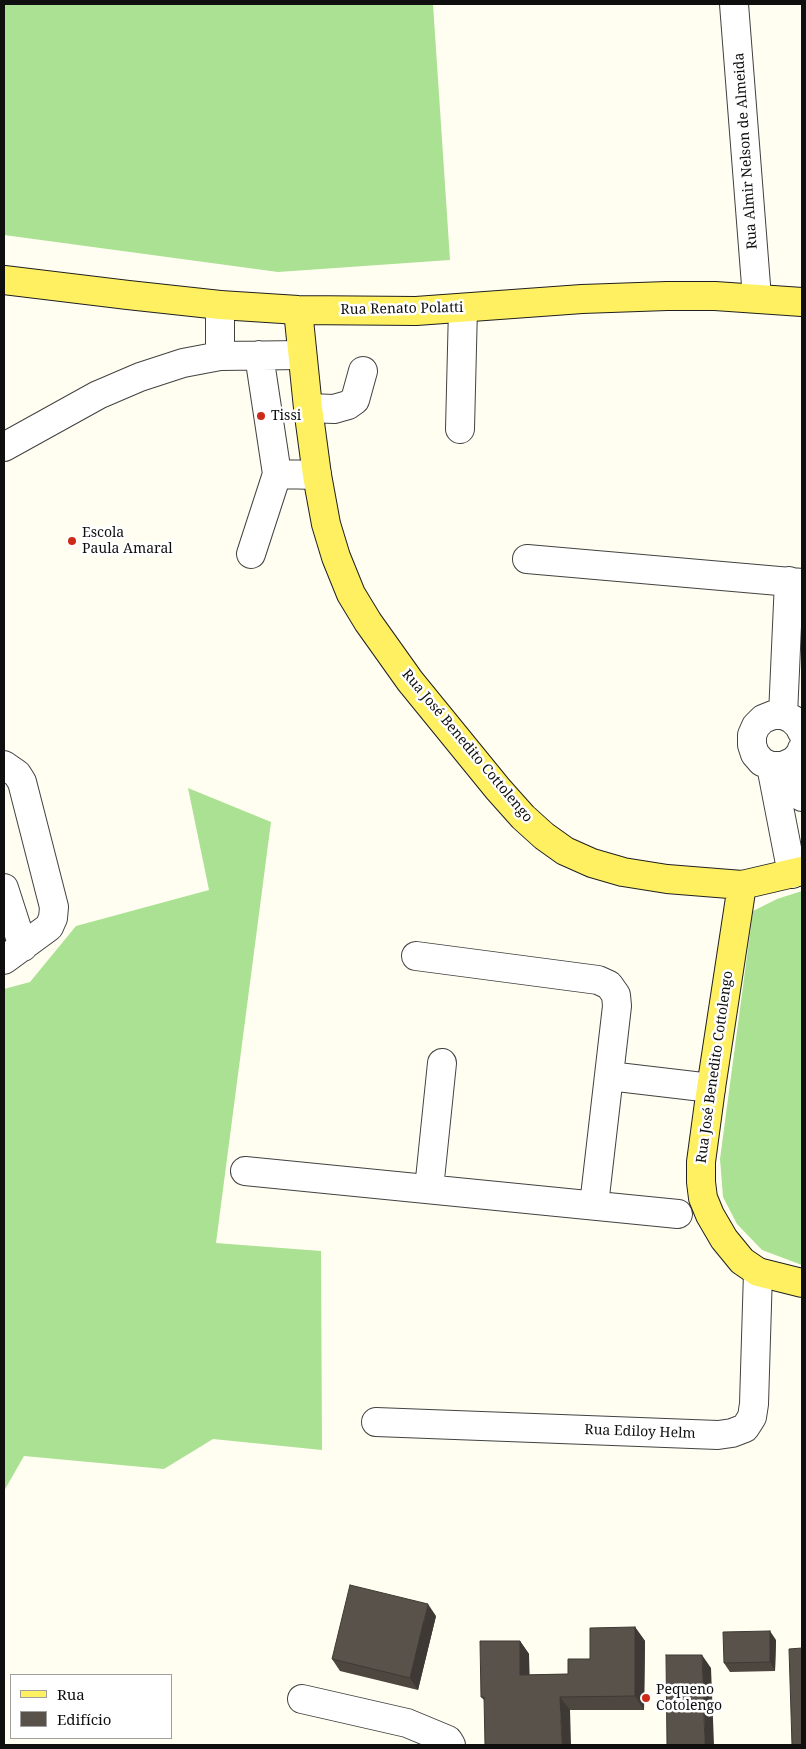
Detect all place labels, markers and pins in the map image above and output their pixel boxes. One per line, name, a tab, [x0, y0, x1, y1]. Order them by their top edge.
place label: Tissi	[271, 408, 301, 424]
marker: Tissi	[255, 410, 267, 422]
place label: Escola Paula Amaral	[82, 525, 173, 558]
marker: Escola Paula Amaral	[66, 535, 78, 547]
place label: Pequeno Cotolengo	[656, 1682, 722, 1714]
marker: Pequeno Cotolengo	[640, 1692, 652, 1704]

